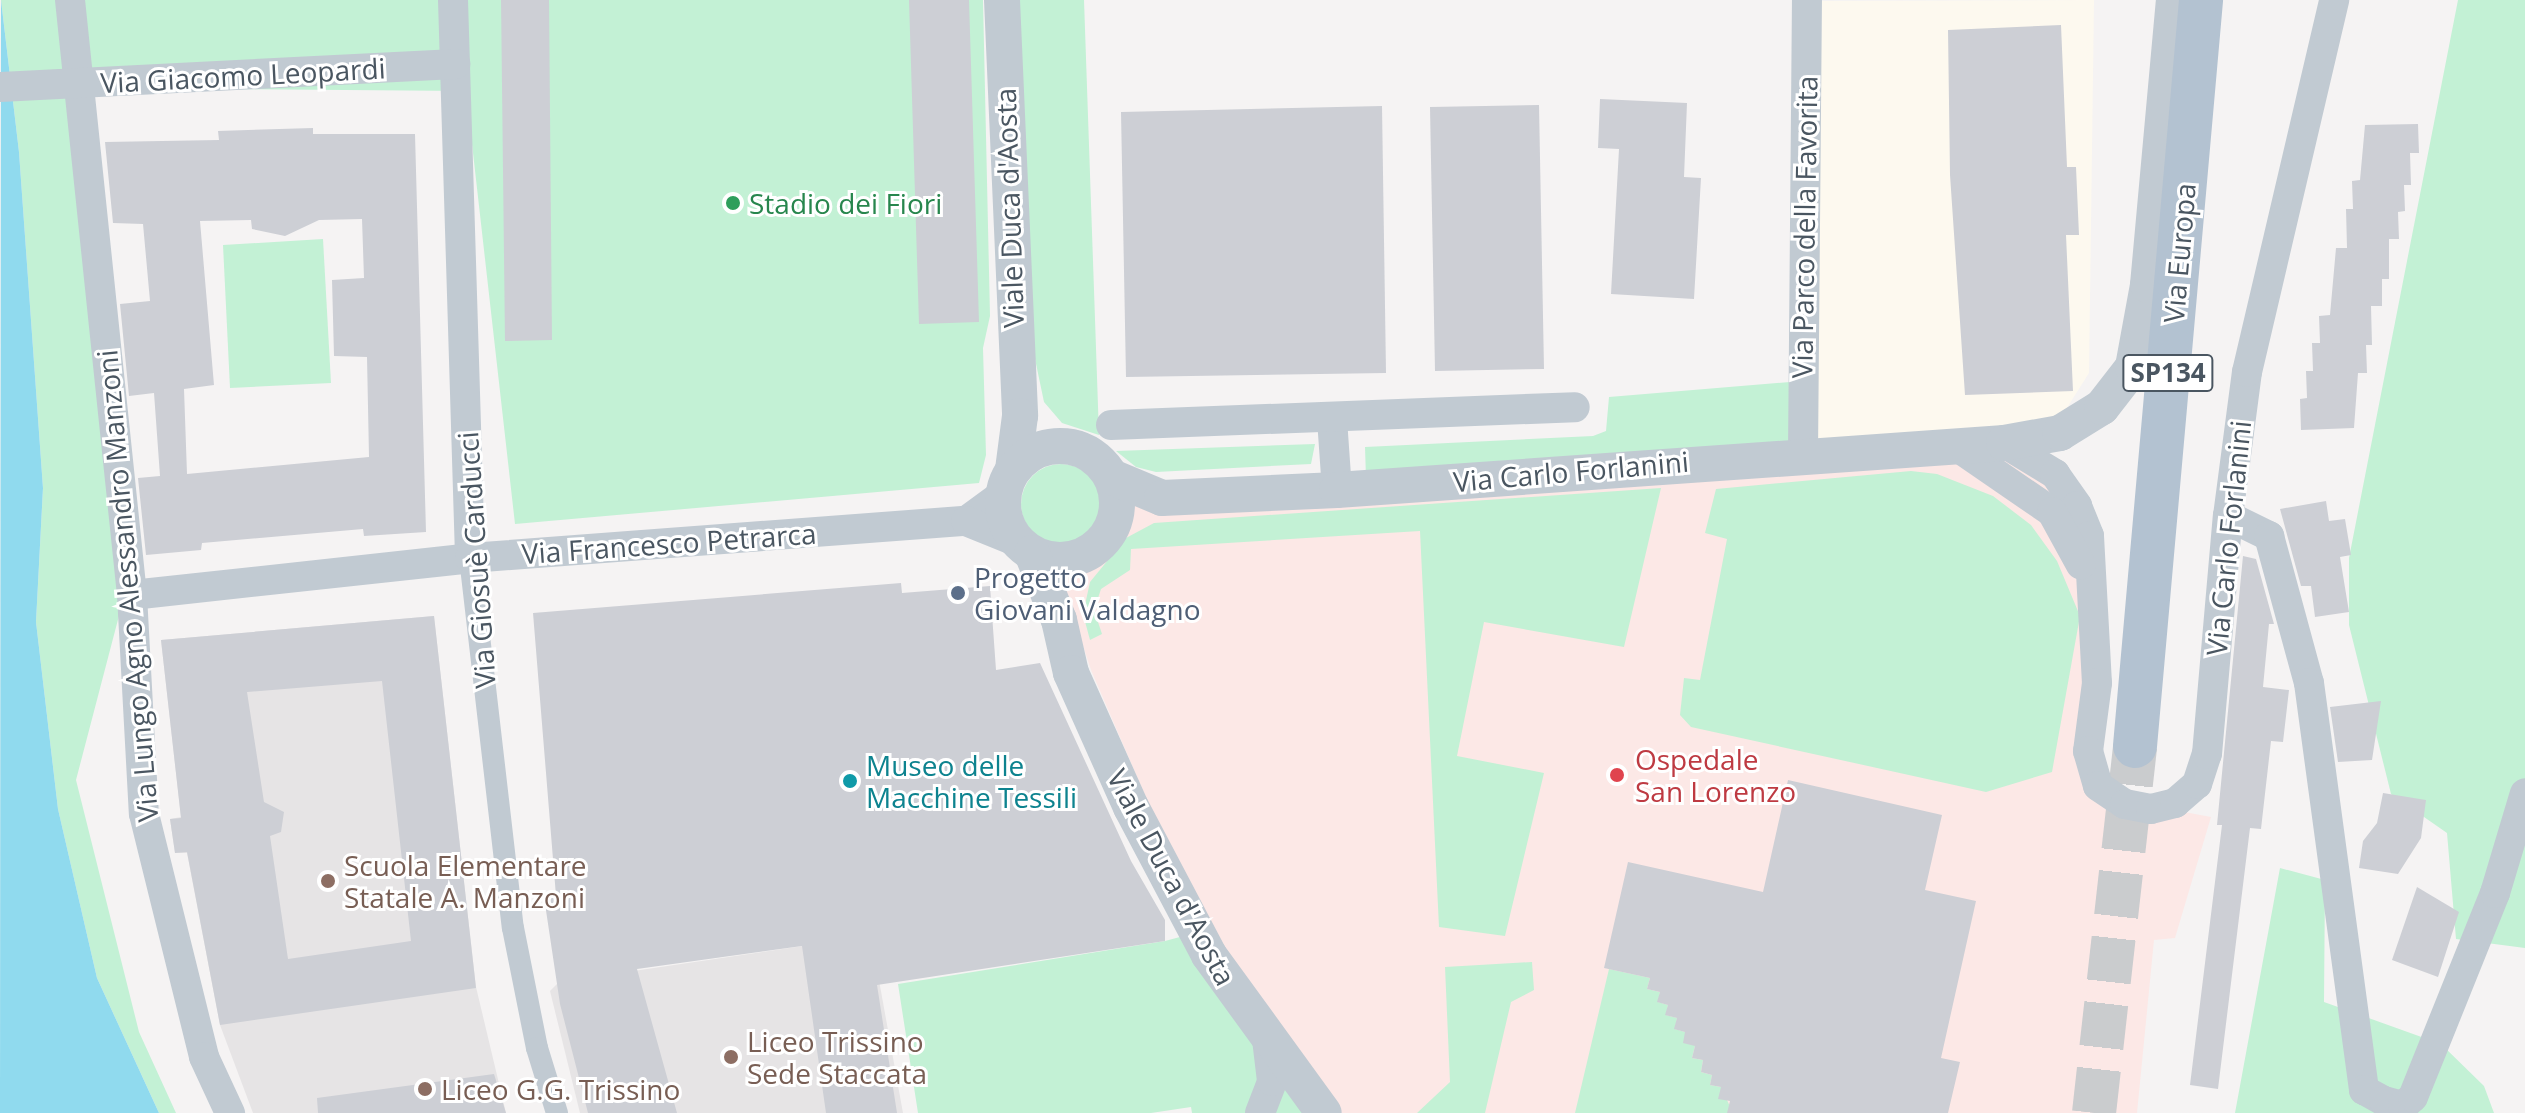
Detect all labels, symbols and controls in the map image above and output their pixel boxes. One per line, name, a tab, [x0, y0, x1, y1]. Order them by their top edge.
street label: Via Giacomo Leopardi	[100, 51, 386, 99]
street label: Via Parco della Favorita	[1785, 75, 1823, 379]
street label: Viale Duca d'Aosta	[988, 88, 1030, 328]
street label: Via Europa	[2156, 182, 2202, 324]
place label: Stadio dei Fiori	[749, 186, 942, 220]
marker: Stadio dei Fiori	[724, 194, 742, 212]
street label: Via Lungo Agno Alessandro Manzoni	[90, 349, 164, 823]
road number: SP134	[2122, 351, 2214, 395]
street label: Via Carlo Forlanini	[2199, 419, 2257, 657]
street label: Via Giosuè Carducci	[450, 431, 502, 689]
street label: Via Carlo Forlanini	[1452, 444, 1690, 498]
street label: Via Francesco Petrarca	[521, 516, 817, 570]
place label: Progetto Giovani Valdagno	[974, 560, 1201, 626]
marker: Progetto Giovani Valdagno	[949, 584, 967, 602]
place label: Ospedale San Lorenzo	[1635, 742, 1796, 808]
place label: Museo delle Macchine Tessili	[866, 748, 1077, 814]
street label: Viale Duca d'Aosta	[1101, 763, 1243, 991]
marker: Ospedale San Lorenzo	[1606, 764, 1628, 786]
marker: Museo delle Macchine Tessili	[841, 772, 859, 790]
place label: Scuola Elementare Statale A. Manzoni	[344, 848, 587, 914]
marker: Scuola Elementare Statale A. Manzoni	[319, 872, 337, 890]
place label: Liceo Trissino Sede Staccata	[747, 1024, 927, 1090]
marker: Liceo Trissino Sede Staccata	[722, 1048, 740, 1066]
place label: Liceo G.G. Trissino	[441, 1072, 680, 1106]
marker: Liceo G.G. Trissino	[416, 1080, 434, 1098]

